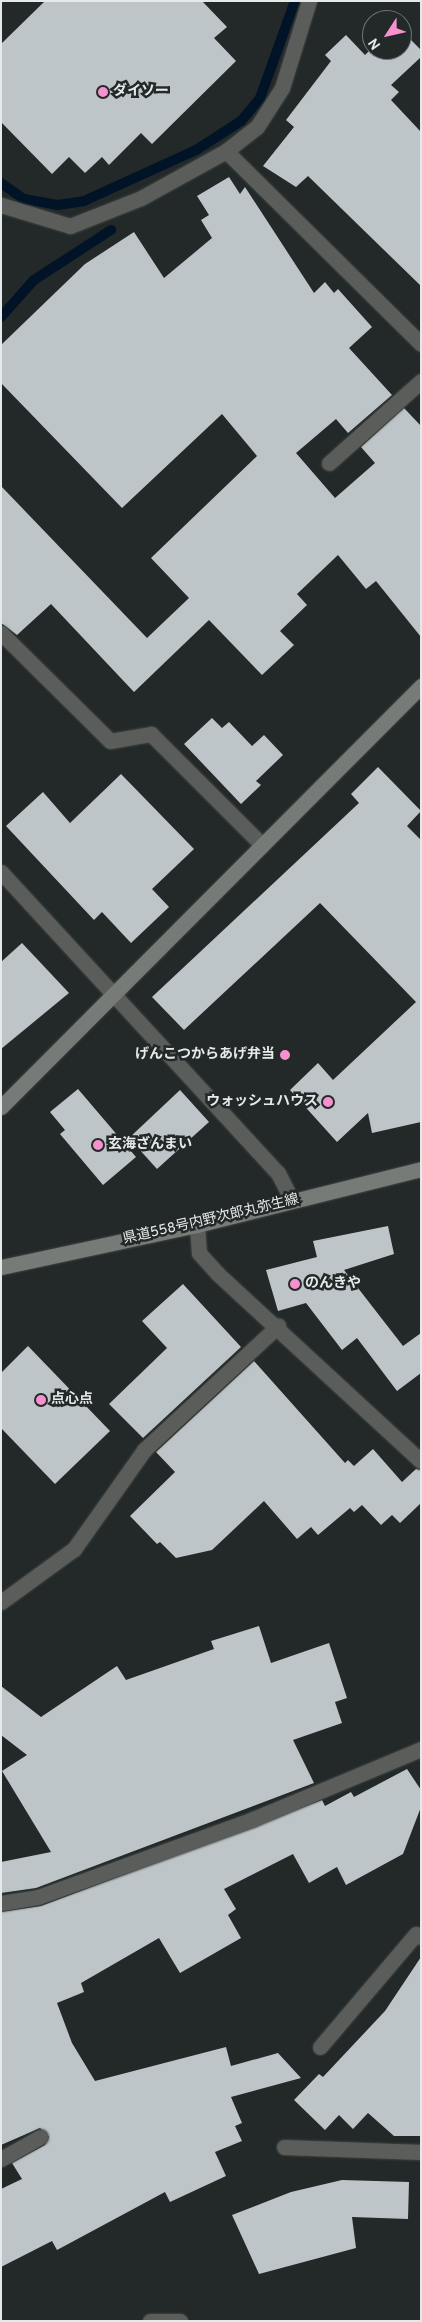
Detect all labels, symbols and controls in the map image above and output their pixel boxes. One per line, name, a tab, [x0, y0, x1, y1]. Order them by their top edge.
north arrow	[362, 10, 412, 60]
text: N	[365, 34, 385, 52]
place label: ダイソー	[113, 84, 169, 100]
marker: ダイソー	[97, 86, 109, 98]
place label: げんこつからあげ弁当	[135, 1047, 275, 1063]
marker: げんこつからあげ弁当	[279, 1049, 291, 1061]
place label: ウォッシュハウス	[206, 1094, 318, 1110]
marker: ウォッシュハウス	[322, 1096, 334, 1108]
place label: 玄海ざんまい	[108, 1137, 192, 1153]
marker: 玄海ざんまい	[92, 1139, 104, 1151]
street label: 県道558号内野次郎丸弥生線	[121, 1192, 301, 1248]
place label: のんきや	[305, 1276, 361, 1292]
marker: のんきや	[289, 1278, 301, 1290]
place label: 点心点	[51, 1392, 93, 1408]
marker: 点心点	[35, 1394, 47, 1406]

